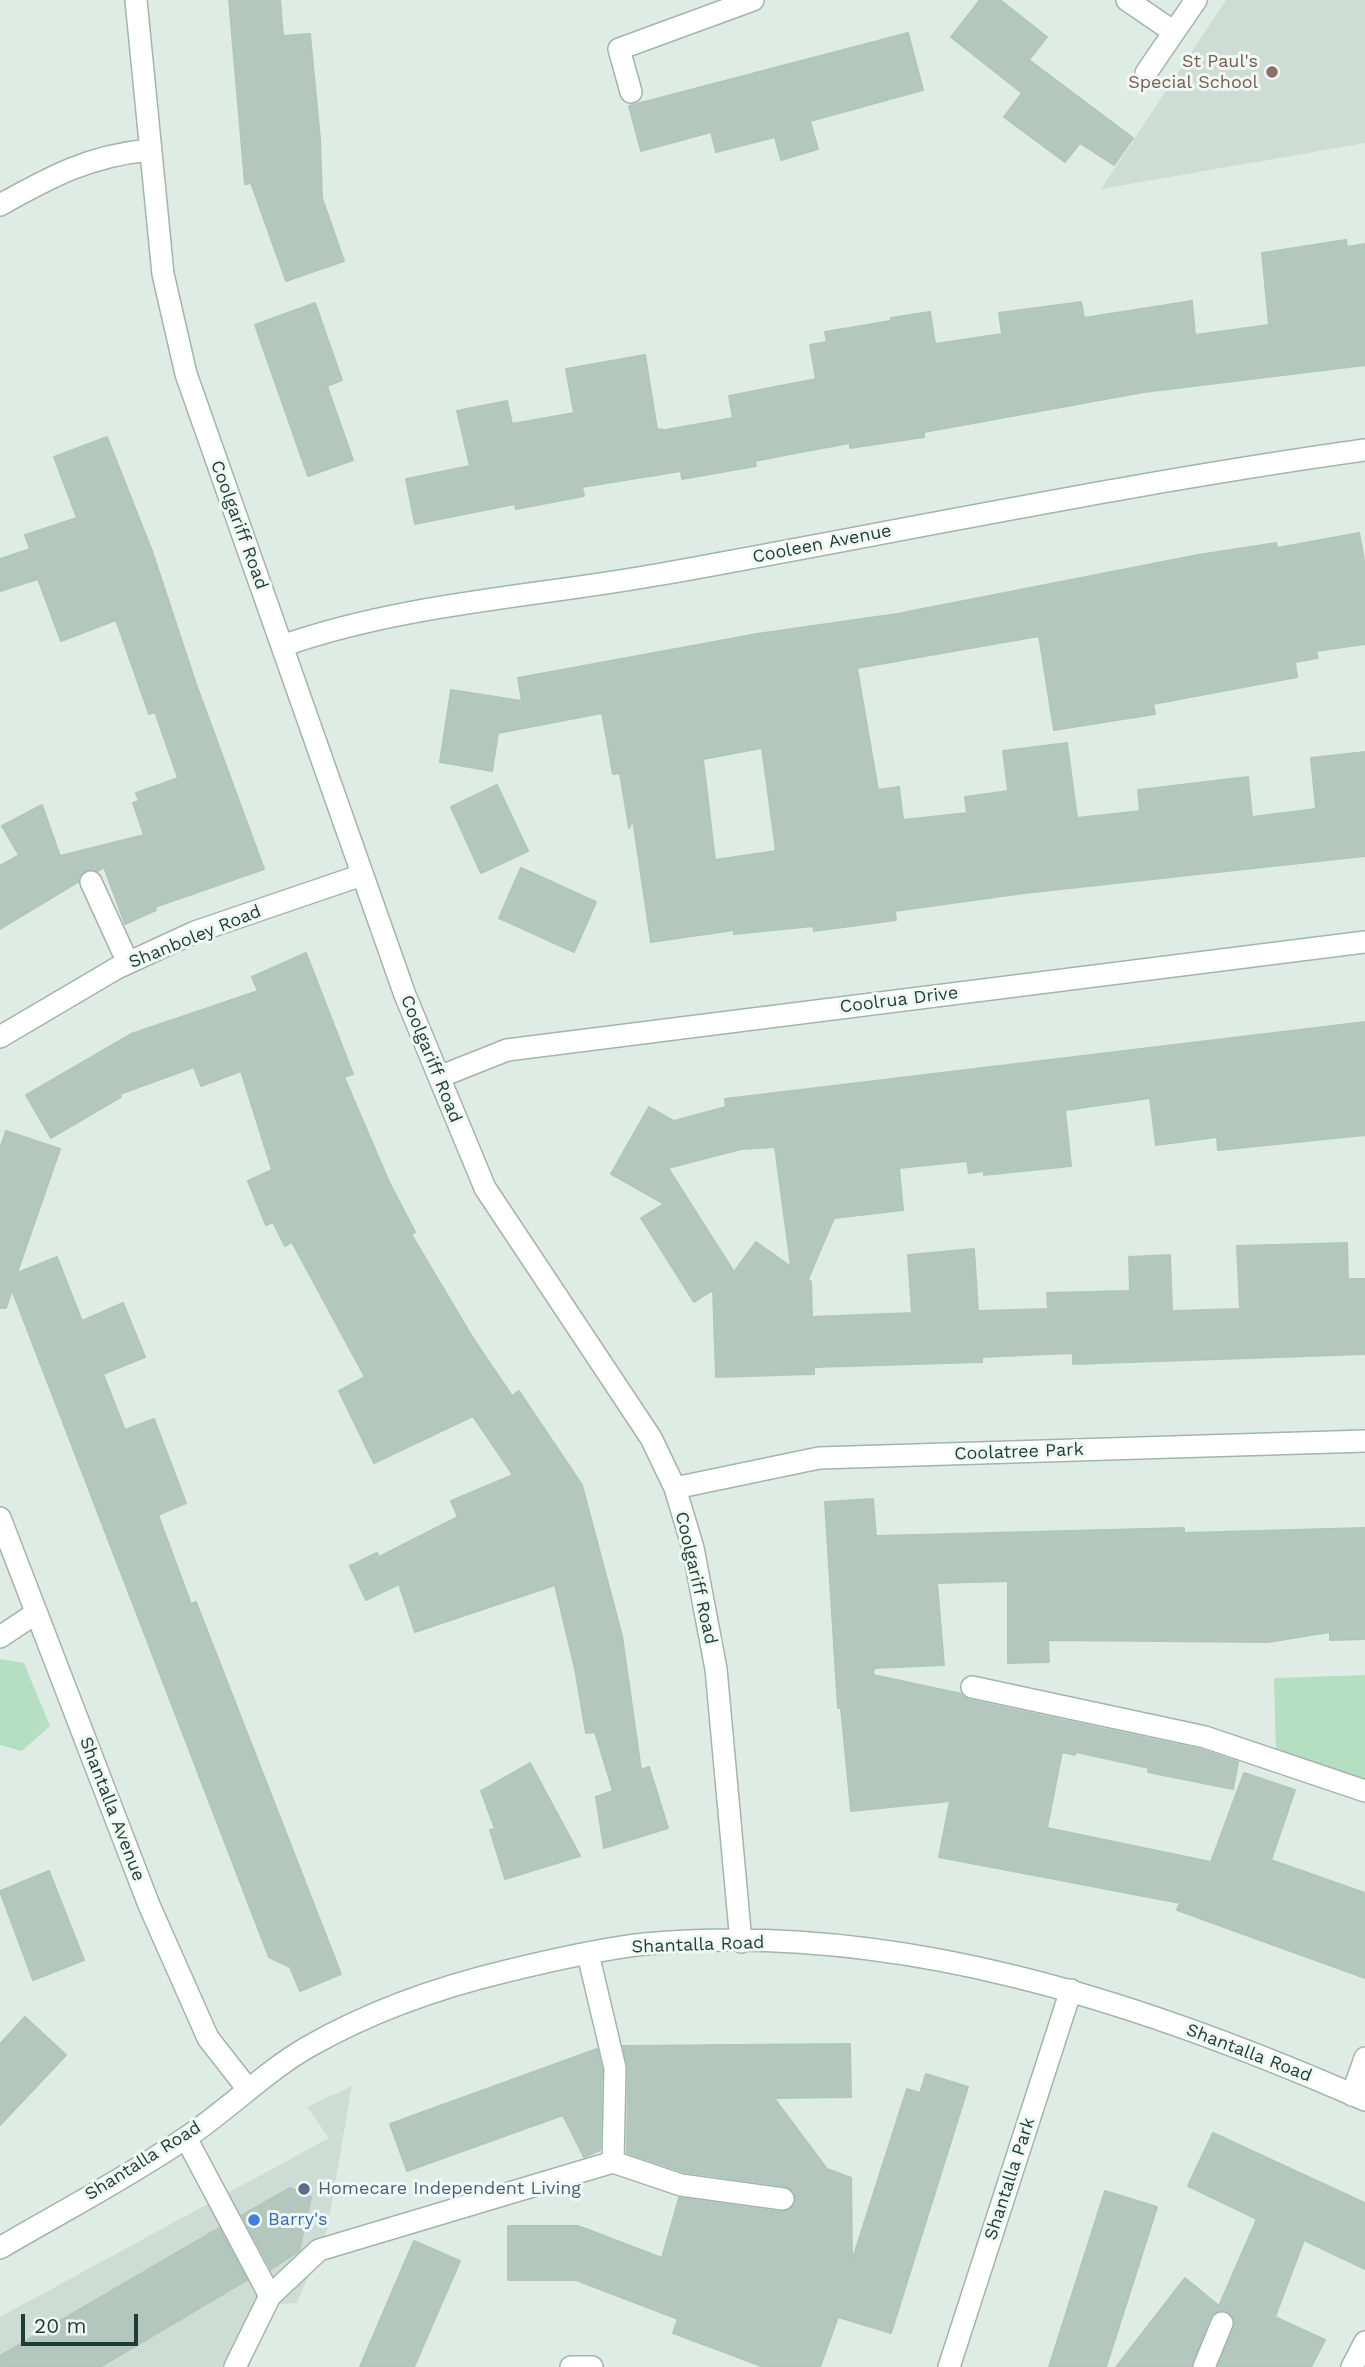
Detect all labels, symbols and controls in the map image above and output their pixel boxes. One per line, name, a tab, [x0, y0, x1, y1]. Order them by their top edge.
place label: St Paul's Special School	[1128, 51, 1258, 94]
marker: St Paul's Special School	[1264, 64, 1280, 80]
street label: Coolgariff Road	[206, 458, 272, 592]
street label: Cooleen Avenue	[751, 520, 893, 568]
street label: Shanboley Road	[126, 901, 264, 973]
street label: Coolrua Drive	[839, 982, 959, 1018]
street label: Coolgariff Road	[396, 992, 466, 1126]
street label: Coolatree Park	[954, 1439, 1084, 1465]
street label: Coolgariff Road	[670, 1510, 722, 1646]
street label: Shantalla Avenue	[75, 1734, 149, 1884]
street label: Shantalla Road	[631, 1932, 765, 1958]
street label: Shantalla Road	[1183, 2019, 1315, 2087]
street label: Shantalla Park	[980, 2115, 1040, 2243]
street label: Shantalla Road	[81, 2117, 205, 2205]
place label: Homecare Independent Living	[318, 2178, 581, 2200]
marker: Homecare Independent Living	[296, 2181, 312, 2197]
place label: Barry's	[268, 2209, 327, 2231]
marker: Barry's	[246, 2212, 262, 2228]
scale bar	[24, 2300, 142, 2344]
text: 20 m	[34, 2313, 86, 2338]

